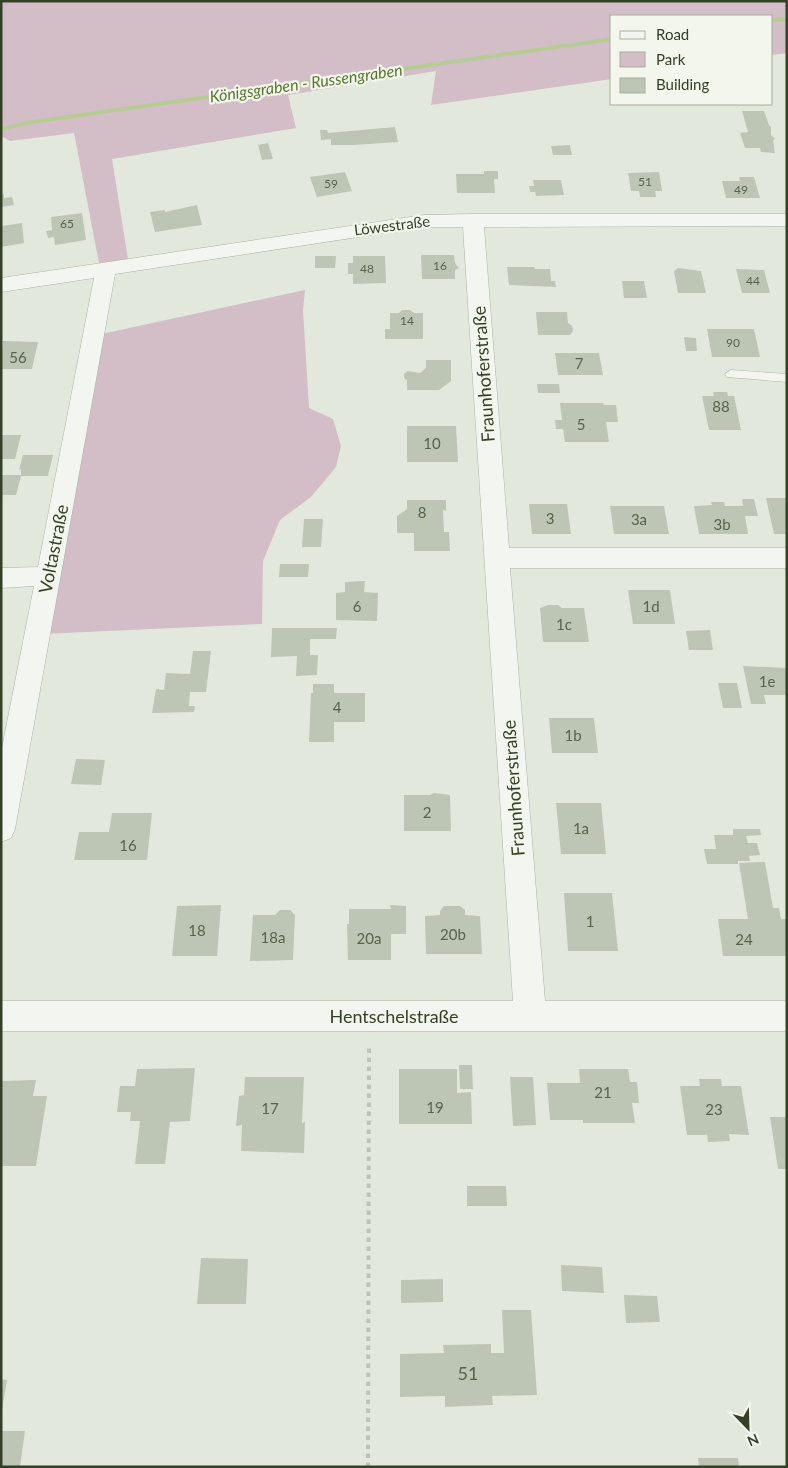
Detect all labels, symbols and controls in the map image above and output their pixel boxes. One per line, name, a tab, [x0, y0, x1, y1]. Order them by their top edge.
legend	[610, 15, 773, 105]
text: Road	[656, 25, 689, 43]
text: Park	[656, 50, 686, 68]
water label: Königsgraben - Russengraben	[208, 60, 404, 105]
text: Building	[656, 75, 709, 93]
house number: 51	[638, 174, 652, 189]
house number: 59	[324, 176, 338, 191]
house number: 49	[734, 182, 748, 197]
street label: Löwestraße	[353, 211, 431, 239]
house number: 65	[60, 216, 74, 231]
house number: 16	[433, 258, 447, 273]
house number: 48	[360, 261, 374, 276]
house number: 44	[746, 273, 760, 288]
street label: Fraunhoferstraße	[467, 305, 499, 443]
house number: 14	[400, 313, 414, 328]
house number: 90	[726, 335, 740, 350]
house number: 56	[9, 348, 27, 366]
house number: 7	[575, 354, 584, 372]
house number: 88	[712, 397, 730, 415]
house number: 5	[577, 415, 585, 433]
house number: 10	[423, 434, 441, 452]
street label: Voltastraße	[34, 502, 72, 595]
house number: 8	[418, 503, 426, 521]
house number: 3	[546, 509, 554, 527]
house number: 3a	[631, 510, 647, 528]
house number: 3b	[713, 515, 731, 533]
house number: 6	[353, 597, 362, 615]
house number: 1d	[642, 597, 660, 615]
house number: 1c	[556, 615, 572, 633]
house number: 1e	[759, 672, 775, 690]
house number: 4	[333, 698, 342, 716]
street label: Fraunhoferstraße	[497, 719, 529, 857]
house number: 1b	[564, 726, 582, 744]
house number: 2	[423, 803, 431, 821]
house number: 1a	[573, 819, 589, 837]
house number: 16	[119, 836, 137, 854]
house number: 1	[586, 912, 594, 930]
house number: 18	[188, 921, 206, 939]
house number: 20b	[440, 925, 466, 943]
house number: 18a	[261, 928, 285, 946]
house number: 20a	[357, 929, 381, 947]
house number: 24	[735, 930, 753, 948]
street label: Hentschelstraße	[329, 1005, 459, 1027]
house number: 21	[594, 1083, 612, 1101]
house number: 19	[426, 1098, 444, 1116]
house number: 17	[261, 1099, 279, 1117]
house number: 23	[705, 1100, 723, 1118]
house number: 51	[458, 1362, 478, 1384]
north arrow	[723, 1403, 773, 1453]
text: N	[745, 1430, 762, 1450]

